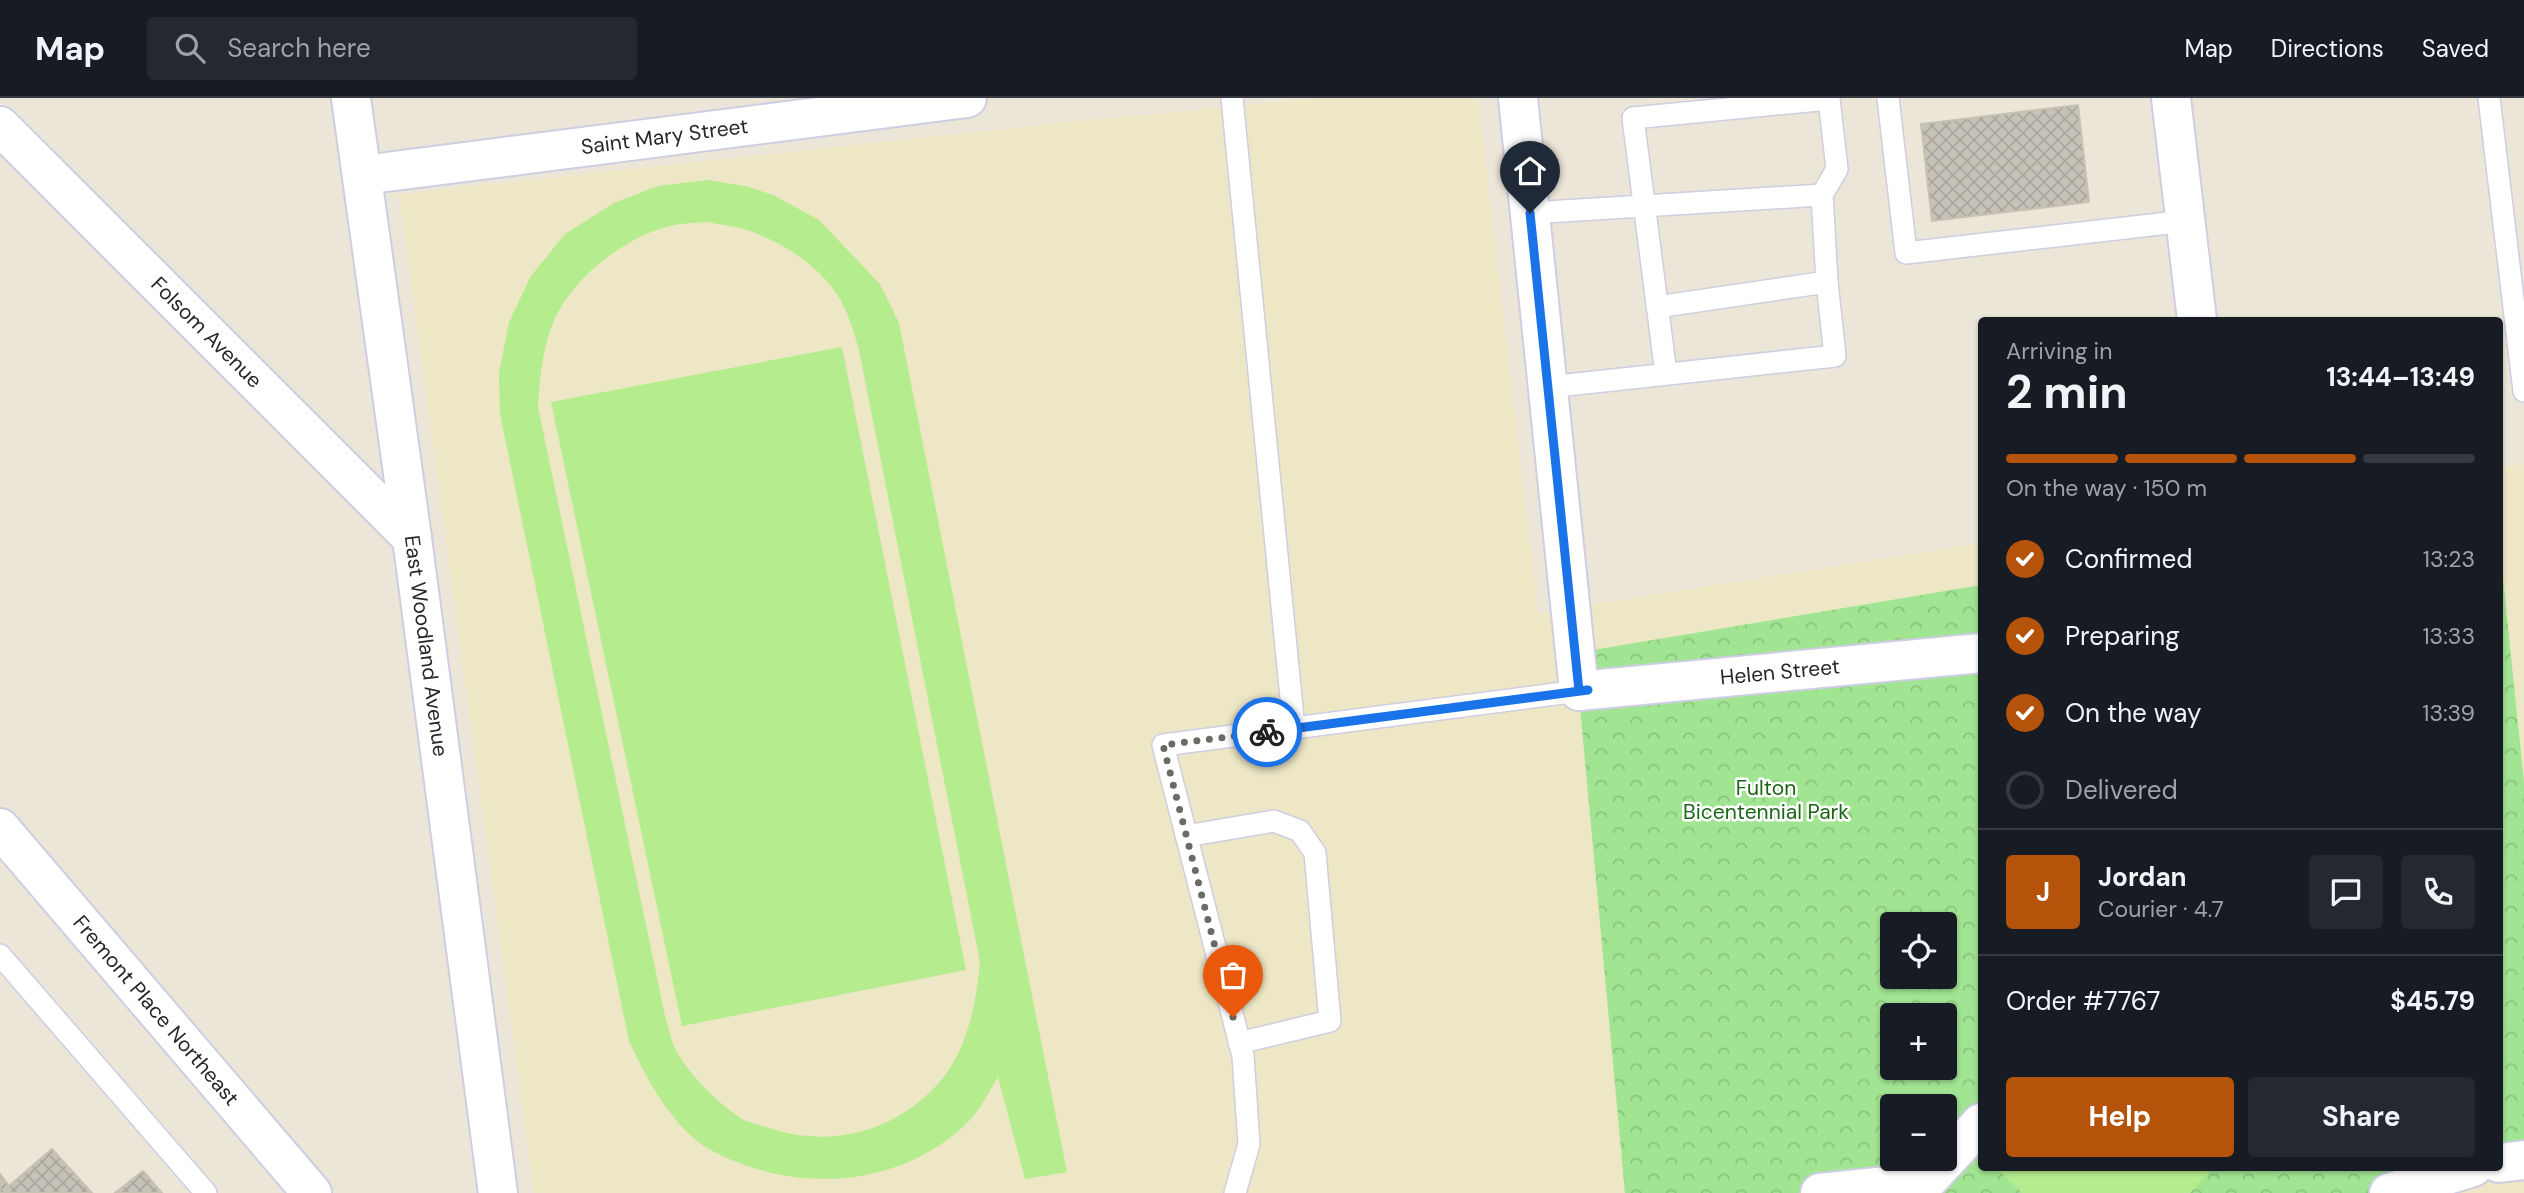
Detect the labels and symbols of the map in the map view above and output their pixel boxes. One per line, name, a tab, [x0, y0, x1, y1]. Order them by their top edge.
street label: Saint Mary Street	[579, 112, 750, 161]
pin	[1500, 141, 1560, 213]
street label: Folsom Avenue	[145, 271, 268, 394]
street label: East Woodland Avenue	[398, 534, 455, 758]
street label: Helen Street	[1719, 652, 1841, 692]
courier	[1232, 697, 1302, 767]
park label: Fulton Bicentennial Park	[1683, 774, 1849, 826]
street label: Fremont Place Northeast	[67, 909, 245, 1112]
pin	[1203, 945, 1263, 1017]

